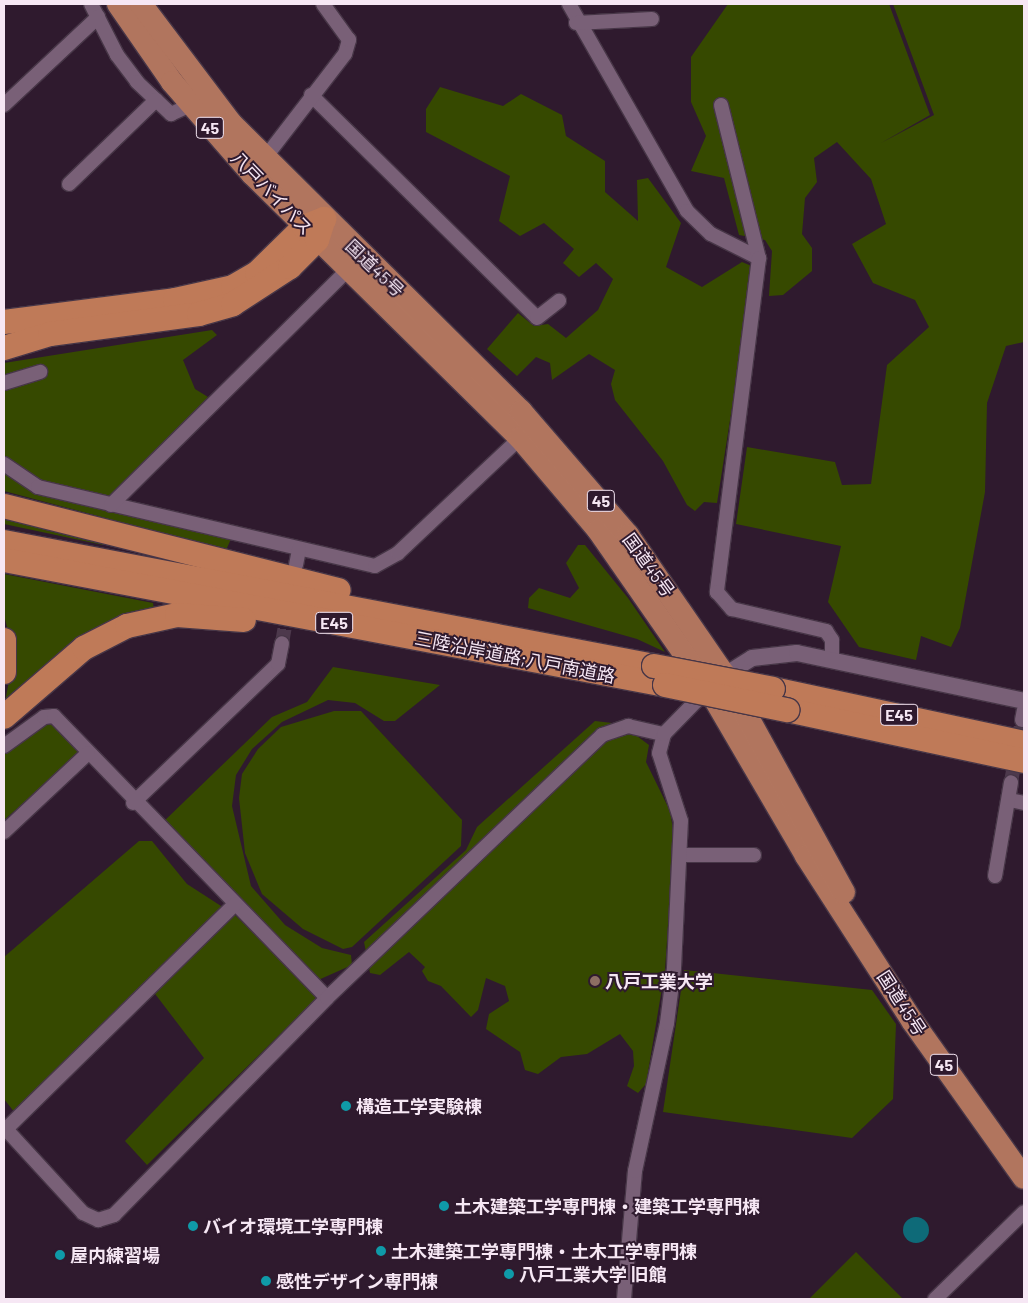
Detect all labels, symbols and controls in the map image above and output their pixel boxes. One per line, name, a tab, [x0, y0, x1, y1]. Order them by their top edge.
road number: 45	[195, 115, 225, 142]
street label: 八戸バイパス	[227, 147, 317, 239]
street label: 国道45号	[341, 235, 409, 301]
road number: 45	[586, 488, 616, 514]
street label: 国道45号	[619, 529, 679, 601]
road number: E45	[314, 610, 354, 636]
street label: 三陸沿岸道路;八戸南道路	[413, 627, 617, 687]
road number: E45	[879, 702, 919, 728]
street label: 国道45号	[873, 966, 931, 1040]
place label: 八戸工業大学	[605, 970, 713, 992]
marker: 八戸工業大学	[589, 975, 601, 987]
road number: 45	[929, 1052, 959, 1078]
place label: 構造工学実験棟	[356, 1095, 482, 1117]
marker: 構造工学実験棟	[340, 1100, 352, 1112]
place label: 土木建築工学専門棟・建築工学専門棟	[454, 1195, 760, 1217]
marker: 土木建築工学専門棟・建築工学専門棟	[438, 1200, 450, 1212]
place label: バイオ環境工学専門棟	[203, 1215, 383, 1237]
marker: バイオ環境工学専門棟	[187, 1220, 199, 1232]
place label: 土木建築工学専門棟・土木工学専門棟	[391, 1240, 697, 1262]
place label: 屋内練習場	[70, 1244, 160, 1266]
marker: 土木建築工学専門棟・土木工学専門棟	[375, 1245, 387, 1257]
marker: 屋内練習場	[54, 1249, 66, 1261]
place label: 八戸工業大学 旧館	[519, 1263, 667, 1285]
marker: 八戸工業大学 旧館	[503, 1268, 515, 1280]
place label: 感性デザイン専門棟	[276, 1270, 438, 1292]
marker: 感性デザイン専門棟	[260, 1275, 272, 1287]

